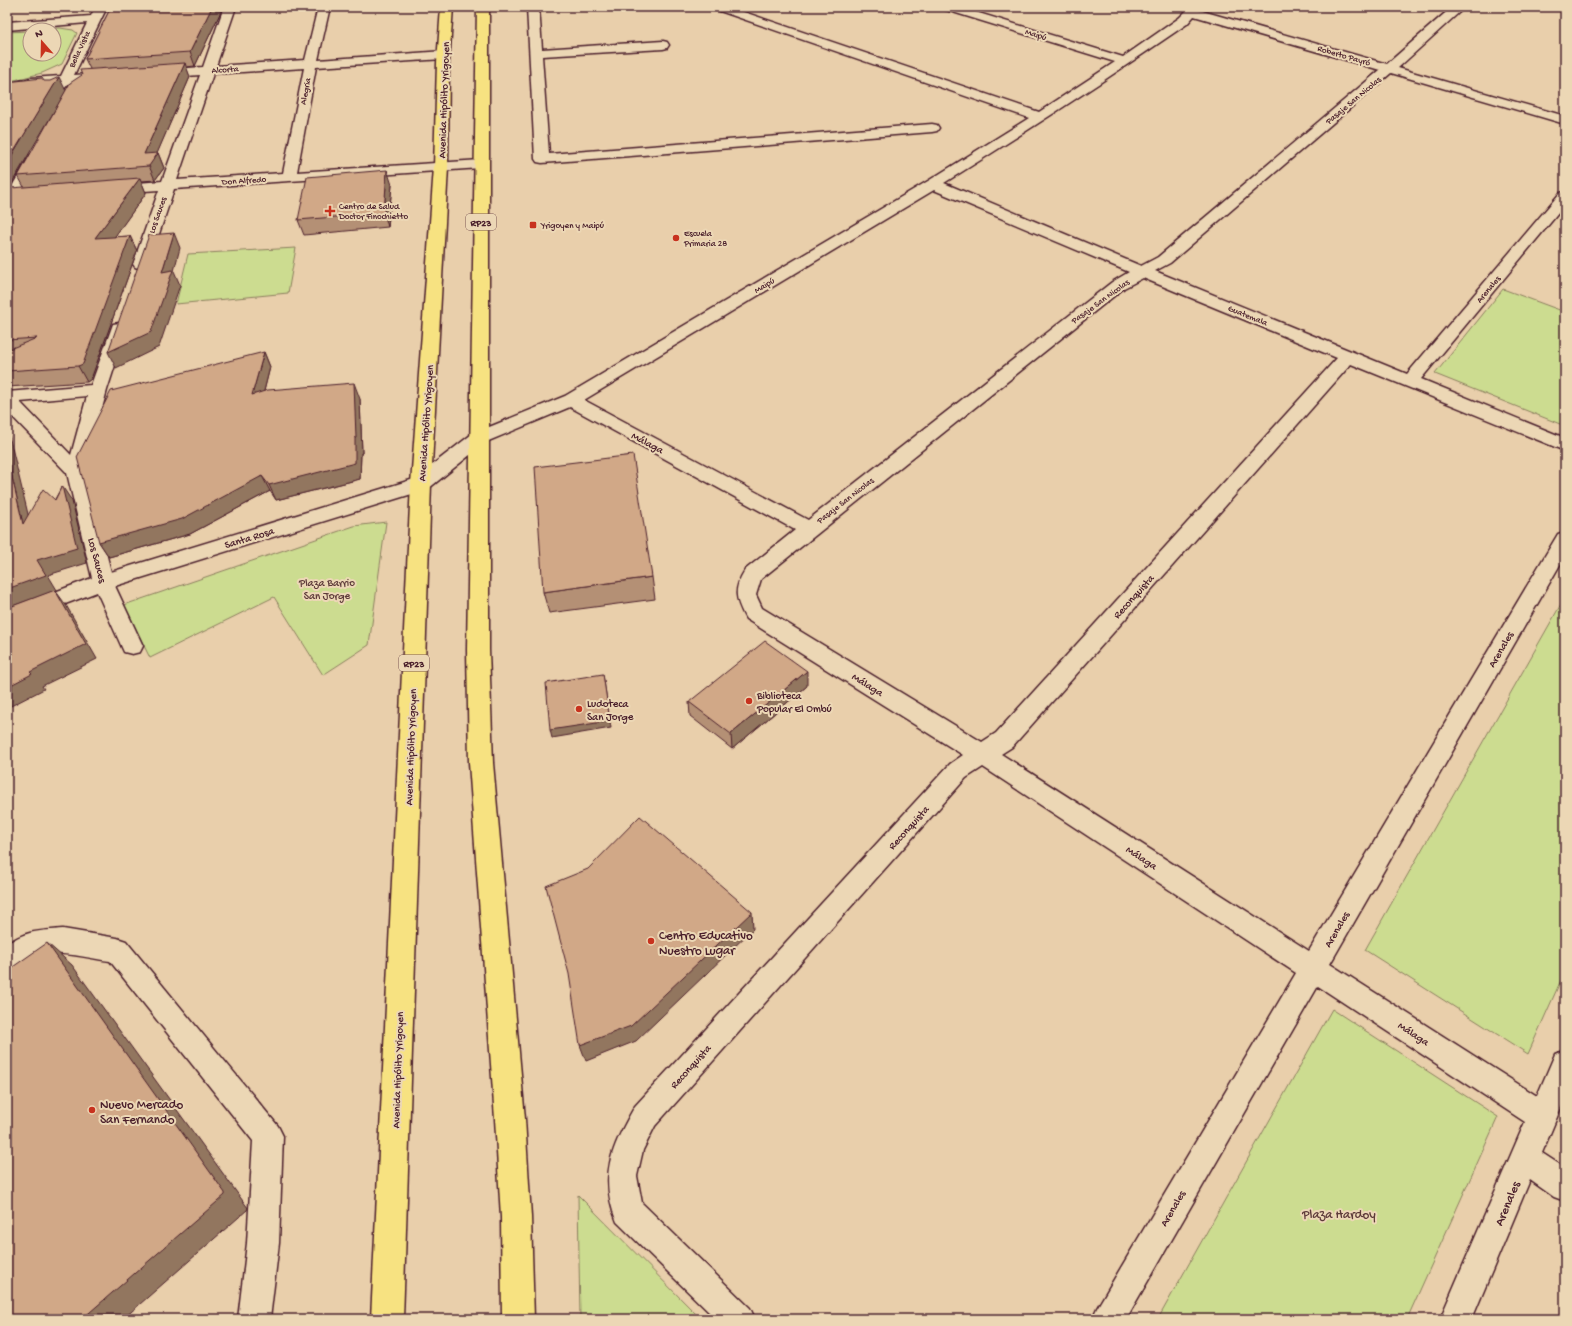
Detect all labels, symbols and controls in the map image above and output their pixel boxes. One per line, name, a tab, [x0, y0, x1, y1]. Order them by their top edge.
north arrow	[22, 22, 62, 62]
street label: Maipú	[1024, 27, 1048, 44]
text: N	[34, 28, 45, 41]
street label: Bella Vista	[67, 29, 94, 71]
street label: Avenida Hipólito Yrigoyen	[437, 41, 453, 159]
street label: Roberto Payró	[1316, 44, 1372, 69]
street label: Alcorta	[211, 64, 240, 77]
street label: Pasaje San Nicolas	[1323, 74, 1384, 128]
street label: Alegria	[298, 76, 315, 106]
street label: Don Alfredo	[220, 174, 267, 189]
street label: Los Sauces	[147, 195, 170, 235]
place label: Centro de Salud Doctor Finochietto	[338, 202, 409, 223]
marker: Centro de Salud Doctor Finochietto	[324, 205, 336, 217]
road number: RP23	[466, 214, 496, 230]
marker: Yrigoyen y Maipú	[528, 220, 538, 230]
place label: Yrigoyen y Maipú	[540, 221, 605, 232]
place label: Escuela Primaria 28	[683, 229, 727, 250]
marker: Escuela Primaria 28	[671, 233, 681, 243]
street label: Arenales	[1475, 274, 1504, 306]
street label: Maipú	[753, 276, 778, 297]
street label: Pasaje San Nicolas	[1069, 277, 1133, 328]
street label: Guatemala	[1226, 304, 1270, 330]
street label: Avenida Hipólito Yrigoyen	[417, 364, 437, 482]
street label: Málaga	[629, 430, 666, 458]
street label: Pasaje San Nicolas	[815, 475, 877, 527]
street label: Santa Rosa	[223, 525, 277, 552]
street label: Los Sauces	[84, 537, 108, 585]
street label: Reconquista	[1112, 572, 1158, 622]
park label: Plaza Barrio San Jorge	[298, 578, 355, 603]
street label: Arenales	[1487, 629, 1517, 670]
road number: RP23	[399, 655, 429, 671]
street label: Málaga	[849, 671, 886, 700]
street label: Avenida Hipólito Yrigoyen	[404, 688, 420, 806]
place label: Biblioteca Popular El Ombú	[756, 691, 832, 716]
marker: Biblioteca Popular El Ombú	[744, 696, 754, 706]
place label: Ludoteca San Jorge	[587, 699, 634, 724]
marker: Ludoteca San Jorge	[574, 704, 584, 714]
street label: Reconquista	[887, 803, 933, 853]
street label: Málaga	[1123, 844, 1159, 874]
street label: Arenales	[1323, 909, 1353, 950]
place label: Centro Educativo Nuestro Lugar	[659, 929, 753, 959]
marker: Centro Educativo Nuestro Lugar	[646, 936, 656, 946]
street label: Avenida Hipólito Yrigoyen	[391, 1011, 407, 1129]
street label: Málaga	[1395, 1020, 1431, 1050]
street label: Reconquista	[669, 1042, 715, 1092]
place label: Nuevo Mercado San Fernando	[100, 1098, 183, 1128]
marker: Nuevo Mercado San Fernando	[87, 1105, 97, 1115]
street label: Arenales	[1492, 1178, 1525, 1228]
street label: Arenales	[1159, 1188, 1189, 1229]
park label: Plaza Hardoy	[1301, 1208, 1376, 1223]

